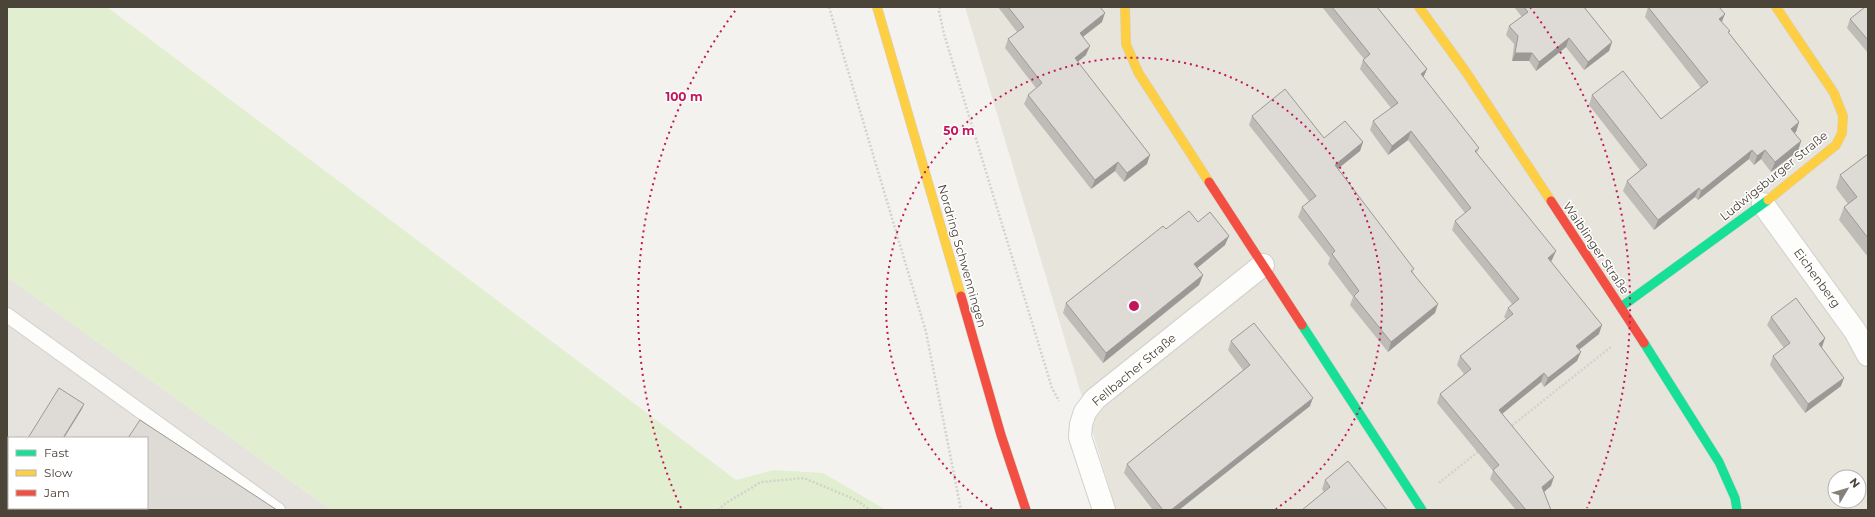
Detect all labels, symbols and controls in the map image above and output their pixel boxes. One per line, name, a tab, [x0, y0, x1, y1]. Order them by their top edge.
text: 100 m	[666, 89, 702, 104]
text: 50 m	[943, 123, 975, 138]
street label: Ludwigsburger Straße	[1717, 128, 1831, 224]
street label: Nordring Schwenningen	[935, 183, 990, 329]
street label: Waiblinger Straße	[1560, 199, 1633, 297]
street label: Eichenberg	[1791, 245, 1844, 310]
centre of rings	[1127, 299, 1141, 313]
street label: Fellbacher Straße	[1089, 330, 1179, 409]
legend	[8, 437, 148, 509]
text: Fast	[44, 445, 69, 460]
text: Slow	[44, 465, 73, 480]
north arrow	[1827, 469, 1867, 509]
text: N	[1847, 475, 1863, 491]
text: Jam	[43, 485, 70, 500]

